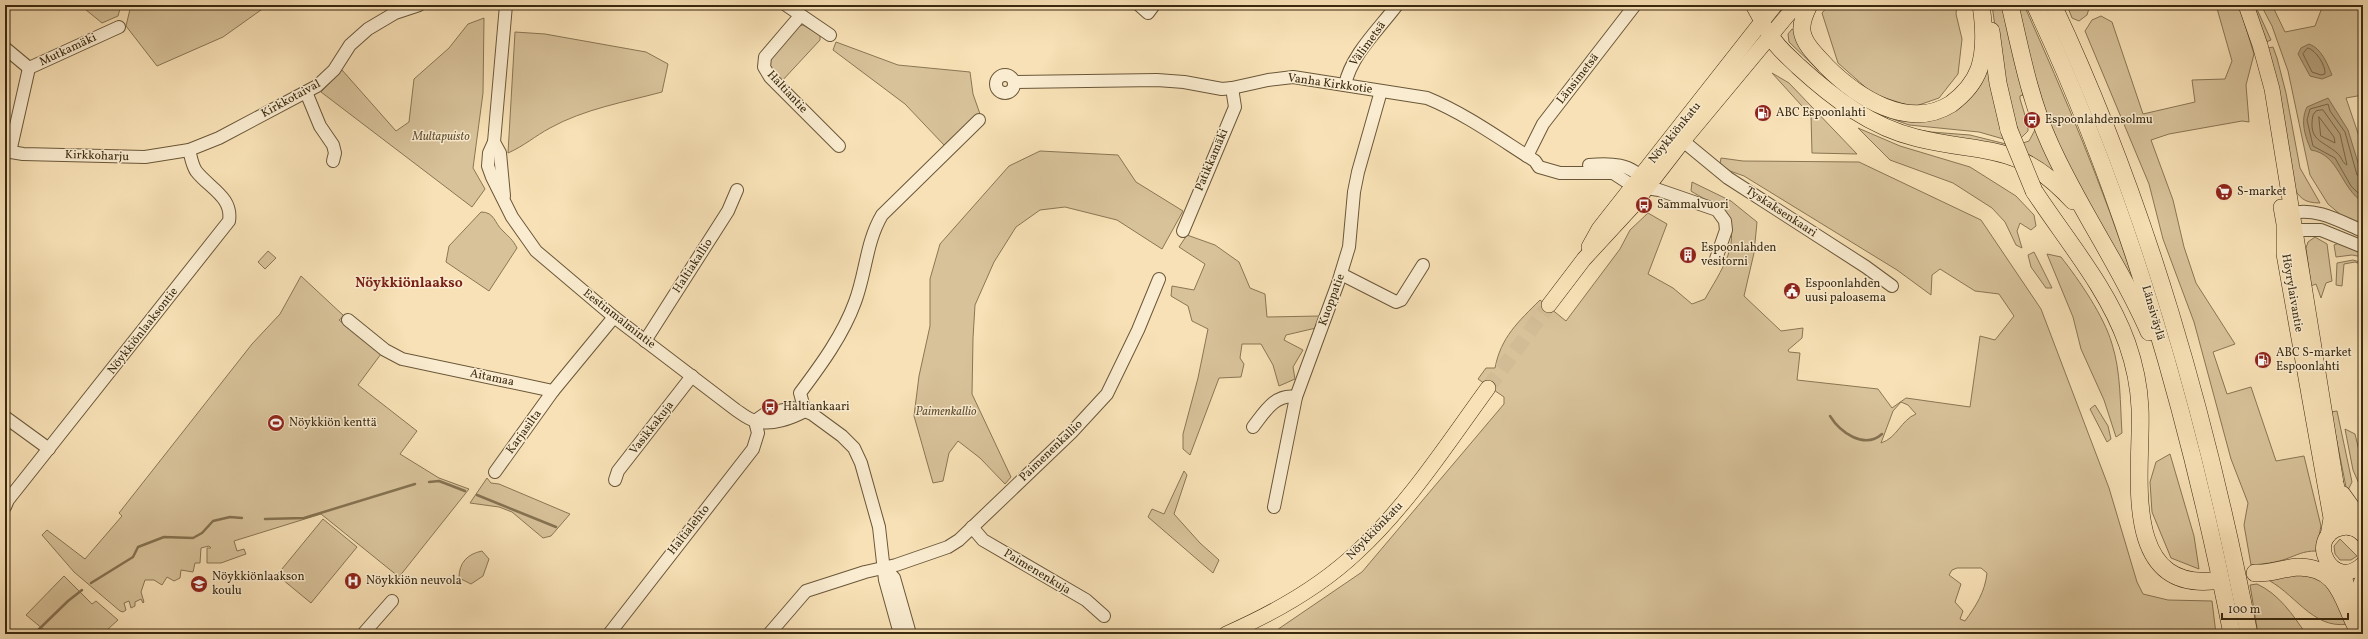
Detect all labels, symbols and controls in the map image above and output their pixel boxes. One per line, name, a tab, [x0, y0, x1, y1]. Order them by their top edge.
street label: Välimetsä	[1346, 18, 1390, 70]
street label: Mutkamäki	[37, 30, 99, 70]
street label: Länsimetsä	[1553, 50, 1603, 108]
street label: Haltiantie	[763, 67, 811, 117]
street label: Vanha Kirkkotie	[1287, 70, 1374, 98]
street label: Kirkkotaival	[258, 76, 324, 122]
street label: Nöykkiönkatu	[1645, 99, 1705, 167]
fuel station icon: ABC Espoonlahti	[1753, 103, 1773, 123]
place label: ABC Espoonlahti	[1776, 105, 1866, 121]
bus stop icon: Espoonlahdensolmu	[2022, 110, 2042, 130]
place label: Espoonlahdensolmu	[2045, 112, 2153, 128]
street label: Patikkamäki	[1192, 126, 1232, 194]
park label: Multapuisto	[411, 129, 470, 145]
street label: Kirkkoharju	[65, 147, 130, 165]
supermarket icon: S-market	[2214, 182, 2234, 202]
street label: Tyskaksenkaari	[1742, 183, 1820, 241]
place label: S-market	[2237, 184, 2287, 200]
bus stop icon: Sammalvuori	[1634, 195, 1654, 215]
place label: Sammalvuori	[1657, 197, 1729, 213]
street label: Haltiakallio	[669, 236, 717, 296]
place label: Espoonlahden vesitorni	[1701, 240, 1777, 270]
building icon: Espoonlahden vesitorni	[1678, 245, 1698, 265]
street label: Höyrylaivantie	[2277, 252, 2307, 334]
street label: Kuoppatie	[1315, 271, 1349, 328]
district label: Nöykkiönlaakso	[355, 274, 463, 293]
place label: Espoonlahden uusi paloasema	[1805, 276, 1886, 306]
public building icon: Espoonlahden uusi paloasema	[1782, 281, 1802, 301]
street label: Nöykkiönlaaksontie	[104, 284, 182, 378]
street label: Länsiväylä	[2138, 284, 2168, 342]
street label: Eestinmalmintie	[579, 286, 659, 353]
place label: ABC S-market Espoonlahti	[2276, 345, 2352, 375]
fuel station icon: ABC S-market Espoonlahti	[2253, 350, 2273, 370]
street label: Aitamaa	[468, 366, 516, 390]
bus stop icon: Haltiankaari	[760, 397, 780, 417]
street label: Vasikkakuja	[626, 398, 678, 458]
place label: Haltiankaari	[783, 399, 850, 415]
park label: Paimenkallio	[916, 404, 977, 420]
street label: Karjasilta	[503, 407, 545, 457]
sports icon: Nöykkiön kenttä	[266, 413, 286, 433]
place label: Nöykkiön kenttä	[289, 415, 377, 431]
street label: Paimenenkallio	[1016, 417, 1086, 485]
street label: Nöykkiönkatu	[1343, 498, 1407, 564]
street label: Haltialehto	[664, 502, 714, 558]
street label: Paimenenkuja	[1000, 546, 1074, 598]
place label: Nöykkiönlaakson koulu	[212, 569, 305, 599]
hospital icon: Nöykkiön neuvola	[343, 571, 363, 591]
place label: Nöykkiön neuvola	[366, 573, 462, 589]
school or university icon: Nöykkiönlaakson koulu	[189, 574, 209, 594]
scale bar	[2222, 595, 2348, 621]
text: 100 m	[2228, 602, 2261, 618]

